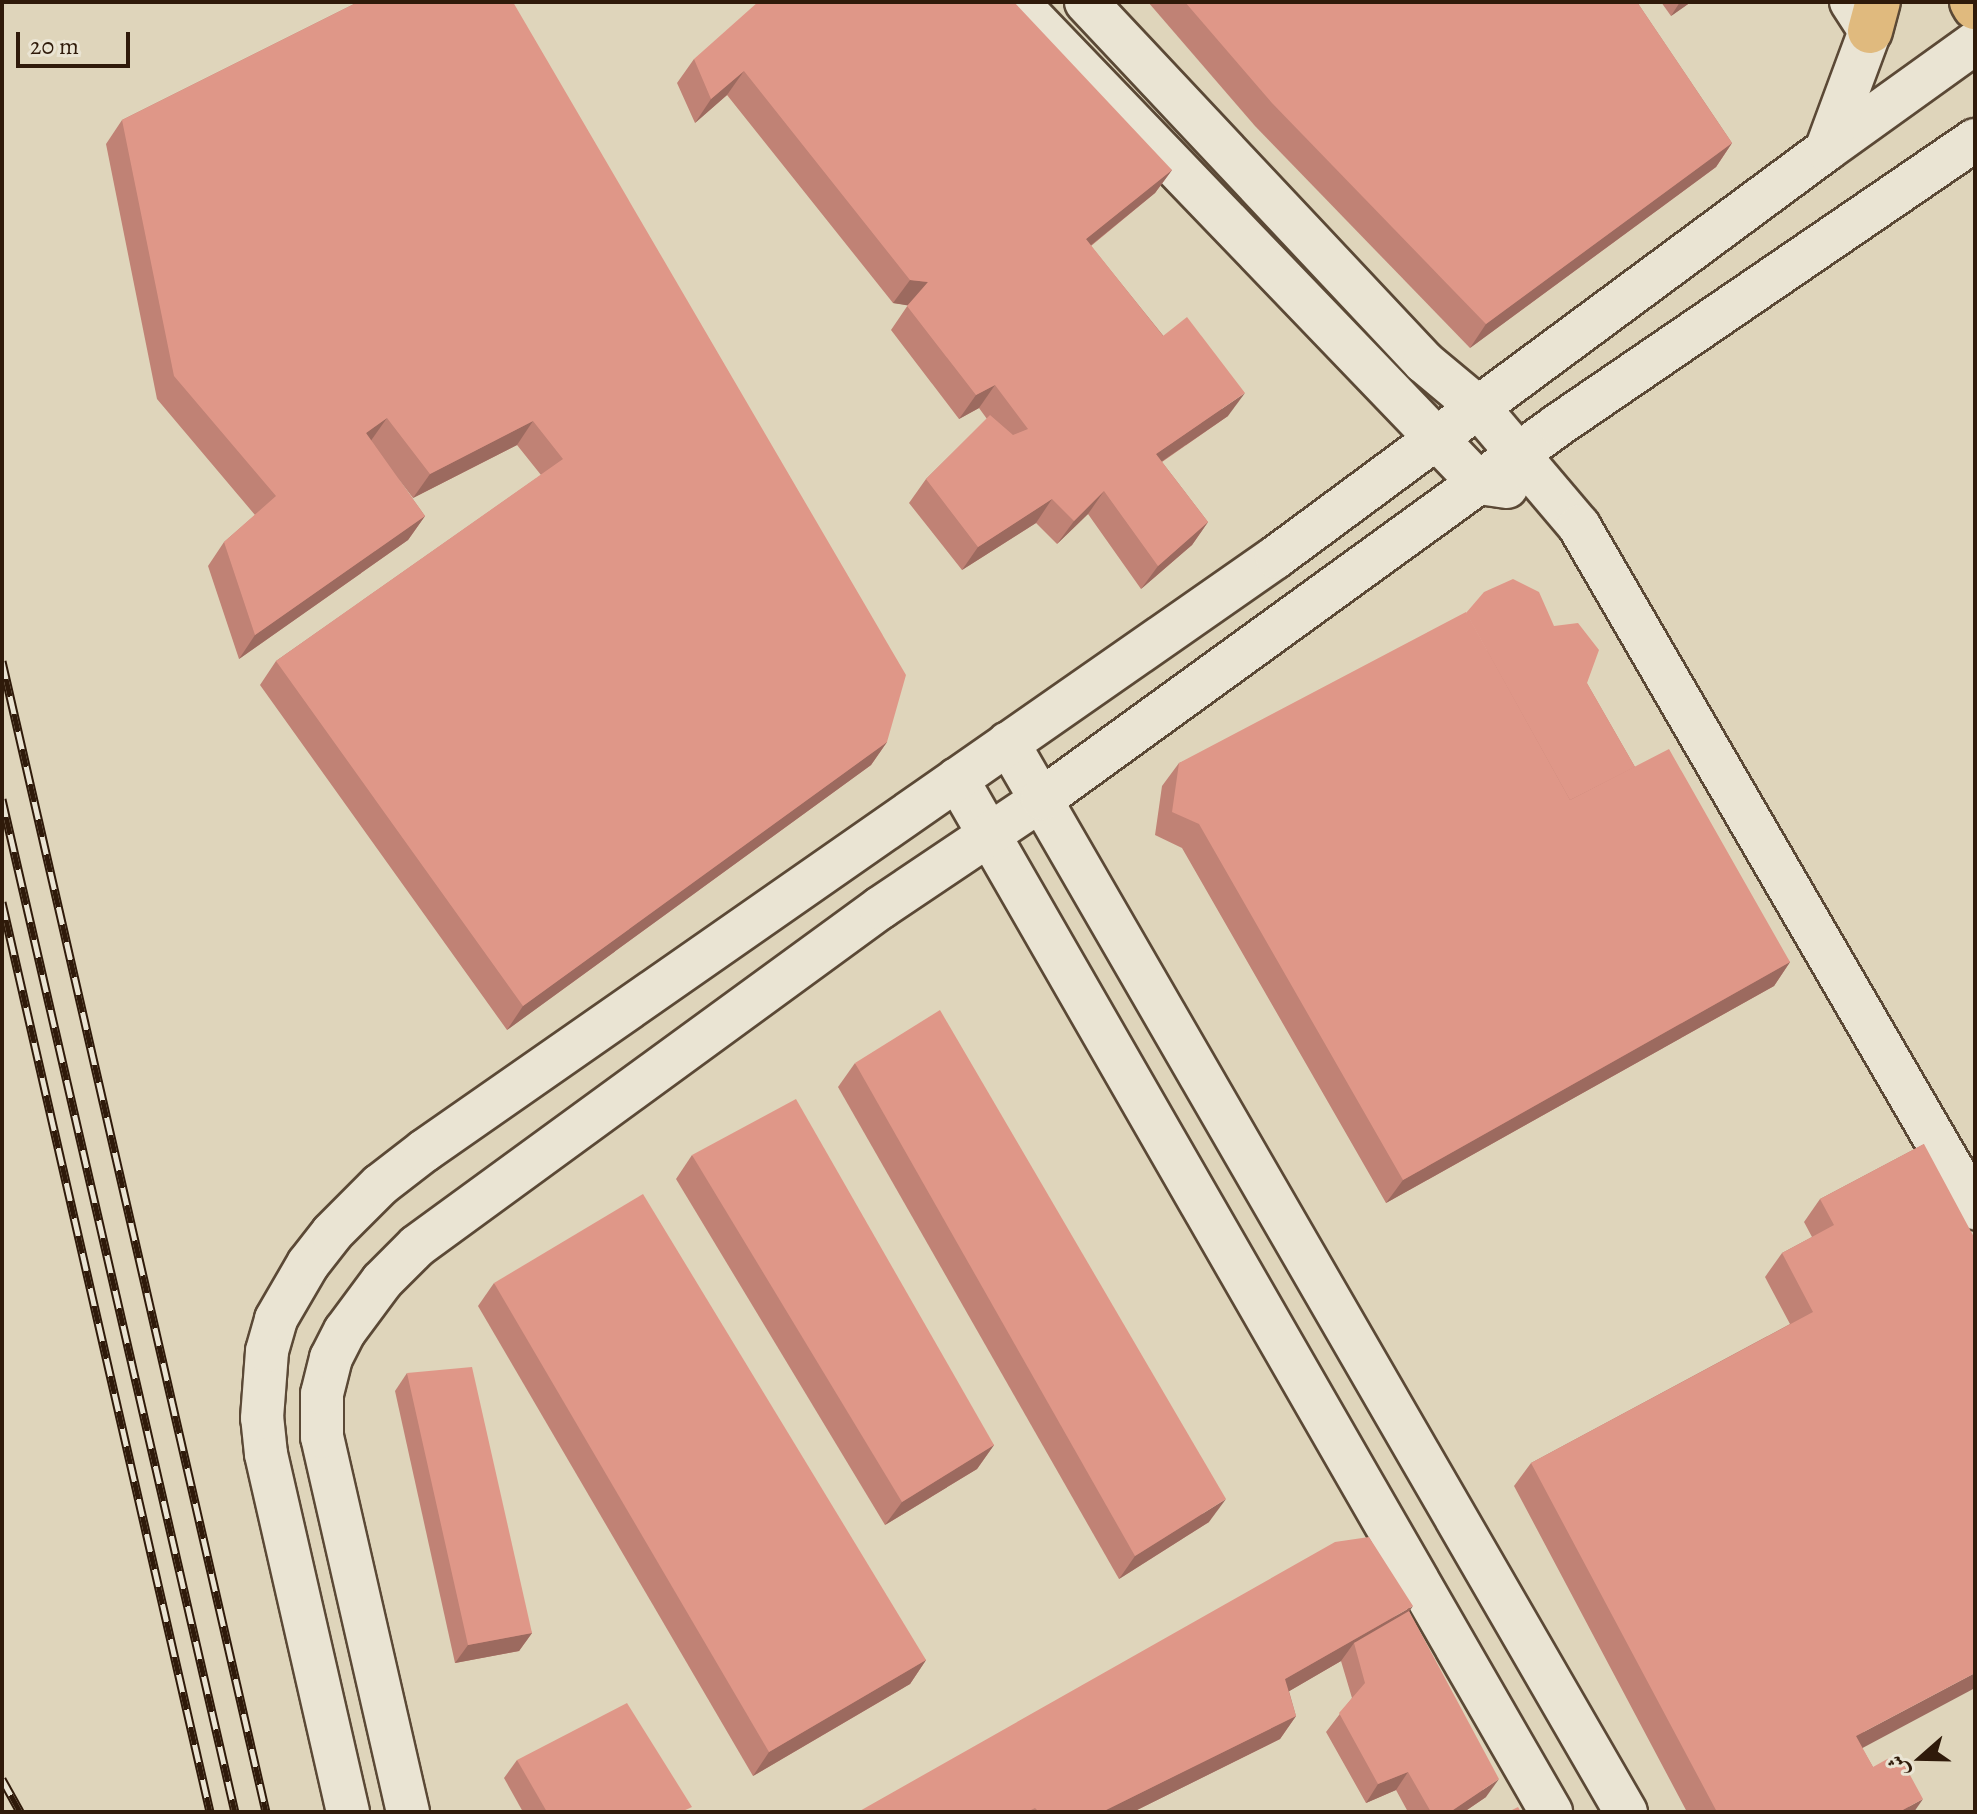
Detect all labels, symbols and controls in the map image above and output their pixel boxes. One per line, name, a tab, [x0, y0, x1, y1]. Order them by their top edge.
scale bar	[20, 16, 134, 66]
text: 20 m	[30, 30, 79, 62]
north arrow	[1881, 1718, 1961, 1798]
text: ش	[1881, 1751, 1916, 1782]

